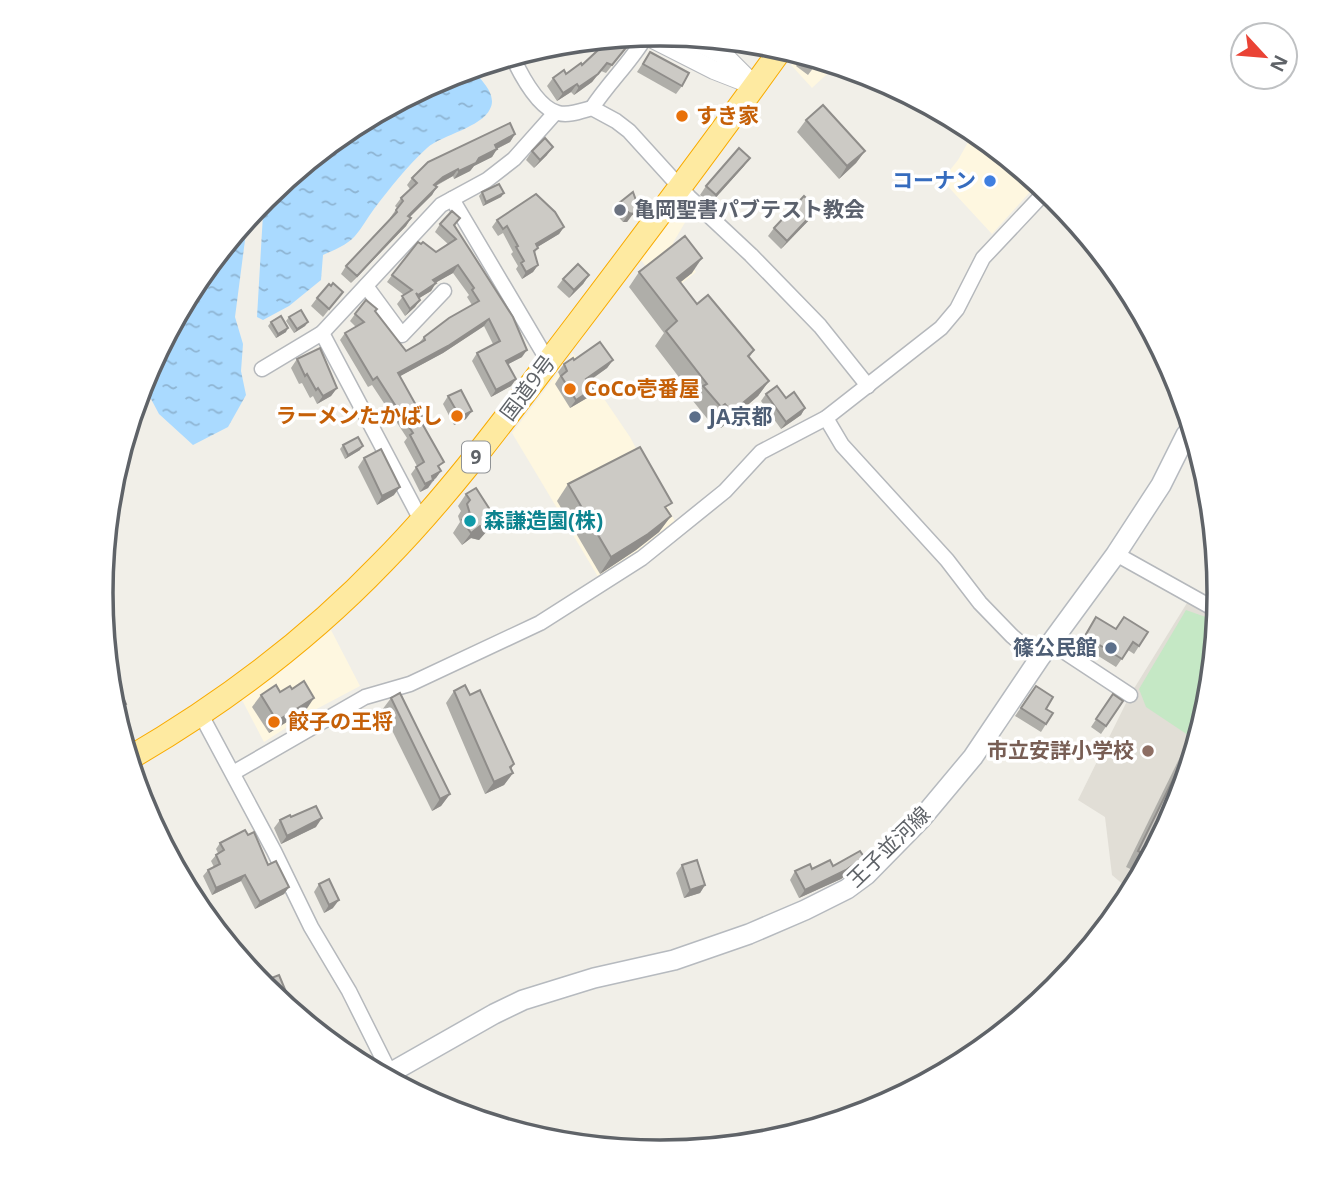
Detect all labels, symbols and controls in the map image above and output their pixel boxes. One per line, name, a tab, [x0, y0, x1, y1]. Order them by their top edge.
north arrow	[1229, 21, 1299, 91]
text: N	[1264, 51, 1294, 76]
place label: すき家	[696, 101, 759, 129]
marker: すき家	[674, 108, 690, 124]
place label: コーナン	[892, 166, 976, 194]
marker: コーナン	[982, 173, 998, 189]
place label: 亀岡聖書パブテスト教会	[634, 195, 865, 223]
marker: 亀岡聖書パブテスト教会	[612, 202, 628, 218]
street label: 国道9号	[493, 349, 561, 426]
place label: CoCo壱番屋	[584, 374, 700, 402]
marker: CoCo壱番屋	[562, 381, 578, 397]
place label: ラーメンたかばし	[276, 401, 443, 429]
place label: JA京都	[707, 402, 772, 430]
marker: ラーメンたかばし	[449, 408, 465, 424]
marker: JA京都	[687, 409, 703, 425]
road number: 9	[462, 442, 490, 472]
place label: 森謙造園(株)	[484, 506, 603, 534]
marker: 森謙造園(株)	[462, 513, 478, 529]
place label: 篠公民館	[1013, 633, 1097, 661]
marker: 篠公民館	[1103, 640, 1119, 656]
place label: 餃子の王将	[288, 707, 393, 735]
marker: 餃子の王将	[266, 714, 282, 730]
place label: 市立安詳小学校	[987, 736, 1134, 764]
marker: 市立安詳小学校	[1140, 743, 1156, 759]
street label: 王子並河線	[841, 800, 936, 893]

